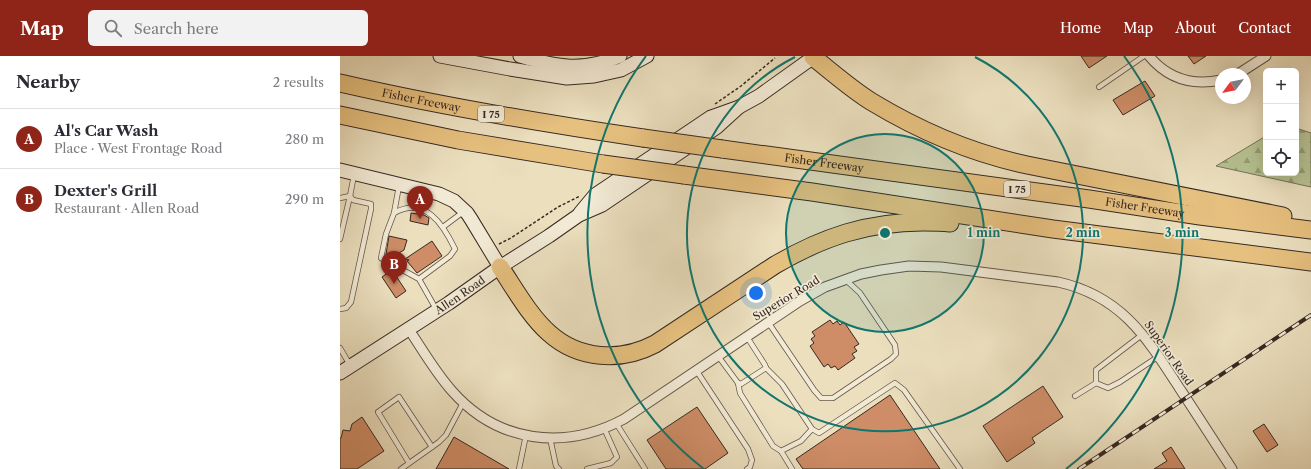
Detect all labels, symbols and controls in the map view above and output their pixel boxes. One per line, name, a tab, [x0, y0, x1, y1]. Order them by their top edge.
search box	[88, 10, 368, 46]
text: Map	[20, 17, 64, 40]
icon: search	[102, 17, 124, 39]
text: Search here	[134, 19, 219, 38]
text: Home	[1060, 19, 1101, 37]
text: Map	[1123, 19, 1153, 37]
text: About	[1175, 19, 1216, 37]
text: Contact	[1238, 19, 1291, 37]
north arrow	[1215, 68, 1251, 104]
map controls	[1263, 68, 1299, 176]
button: +	[1263, 68, 1299, 104]
text: Nearby	[16, 72, 80, 92]
text: 2 results	[273, 74, 324, 90]
street label: Fisher Freeway	[381, 85, 463, 115]
button: −	[1263, 104, 1299, 140]
road number: I 75	[478, 106, 504, 122]
text: Al's Car Wash	[54, 121, 158, 140]
text: A	[24, 131, 34, 147]
text: 280 m	[285, 131, 324, 147]
text: Place · West Frontage Road	[54, 140, 223, 156]
button: locate	[1263, 140, 1299, 176]
street label: Fisher Freeway	[783, 151, 865, 175]
text: Dexter's Grill	[54, 181, 157, 200]
road number: I 75	[1004, 181, 1030, 197]
pin: A	[407, 186, 433, 219]
text: B	[24, 191, 34, 207]
text: 290 m	[285, 191, 324, 207]
street label: Fisher Freeway	[1104, 195, 1186, 221]
text: Restaurant · Allen Road	[54, 200, 199, 216]
text: 1 min	[968, 225, 1001, 240]
text: 2 min	[1066, 225, 1101, 240]
text: 3 min	[1165, 225, 1200, 240]
centre of rings	[878, 226, 892, 240]
pin: B	[381, 251, 407, 284]
street label: Superior Road	[750, 272, 822, 323]
street label: Allen Road	[431, 273, 488, 318]
your location	[746, 283, 766, 303]
street label: Superior Road	[1142, 318, 1197, 388]

